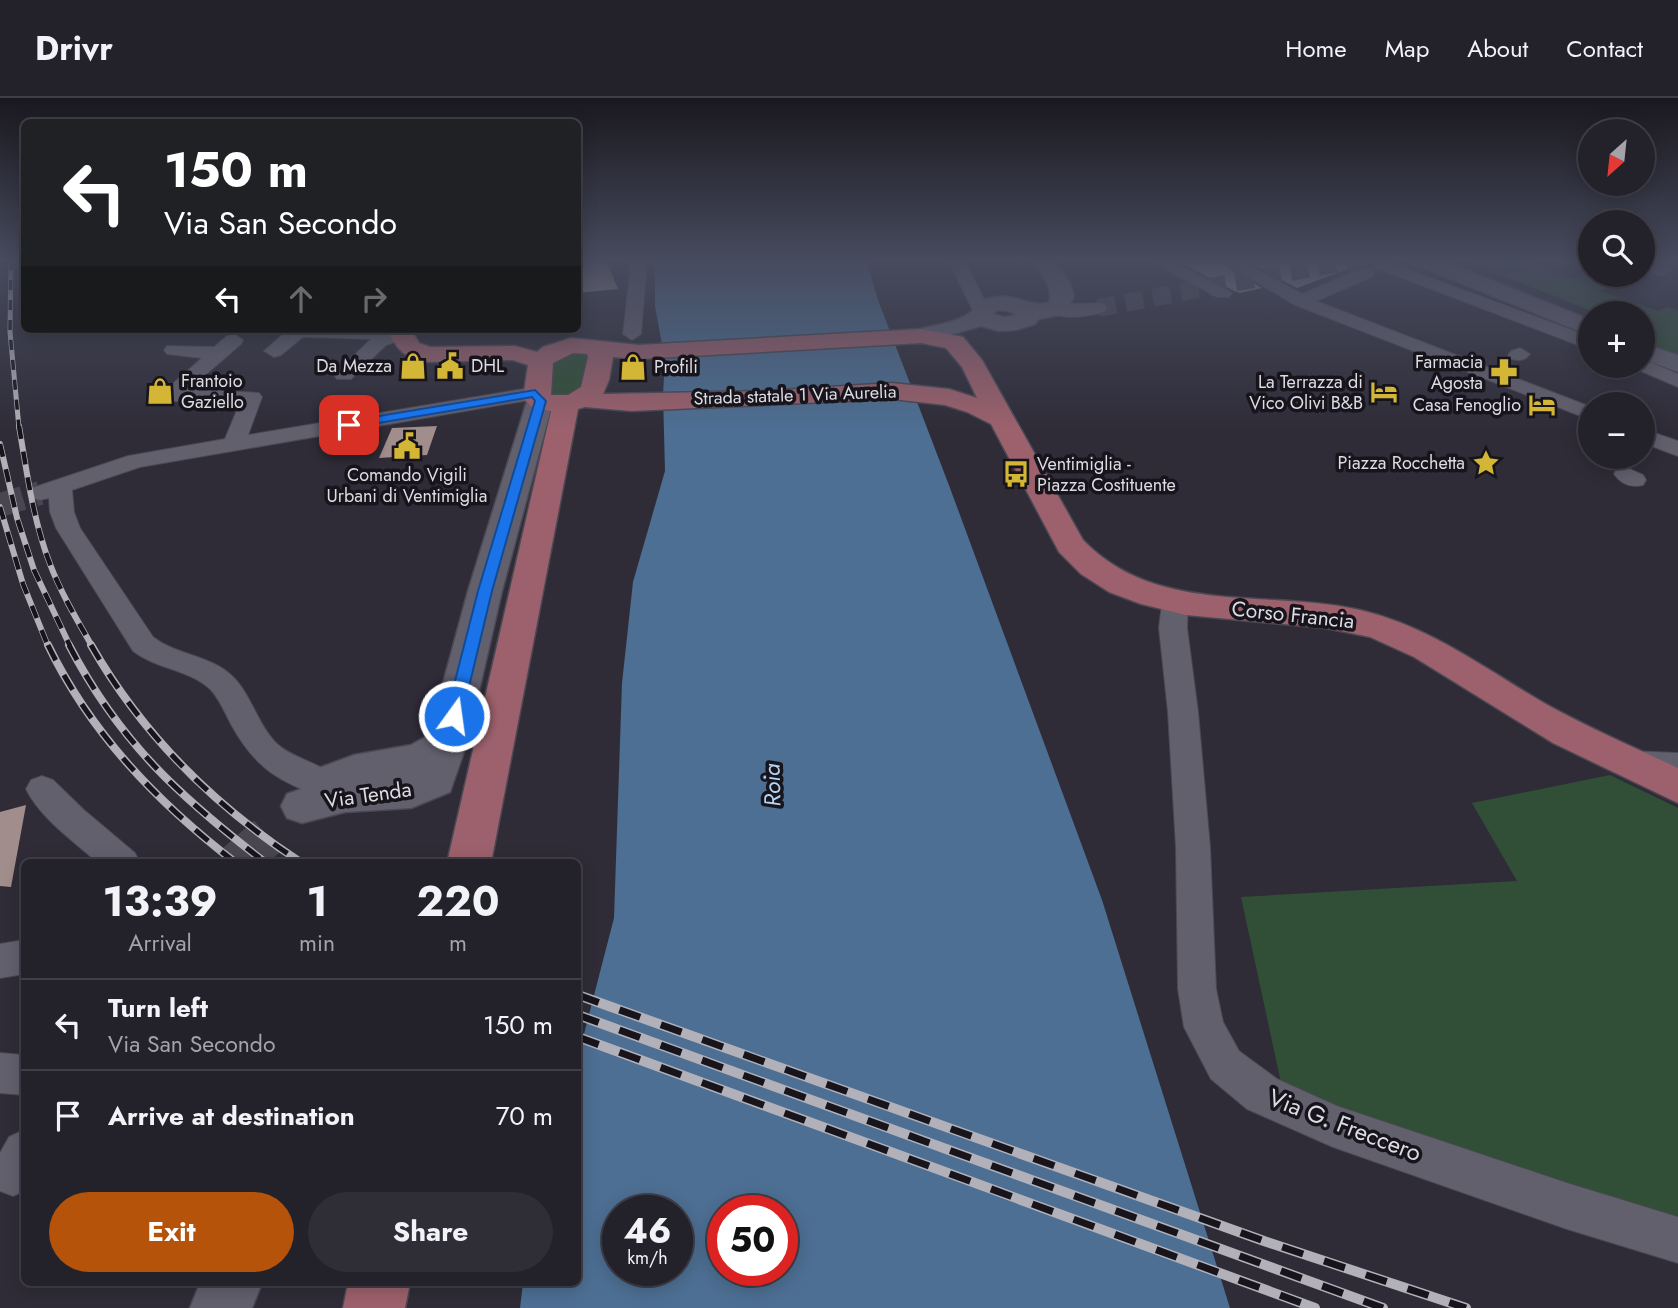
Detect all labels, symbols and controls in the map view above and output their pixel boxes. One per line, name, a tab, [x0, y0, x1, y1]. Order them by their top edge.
text: Drivr	[35, 25, 113, 72]
text: Home	[1285, 31, 1347, 66]
text: Map	[1385, 31, 1429, 66]
text: About	[1467, 31, 1528, 66]
text: Contact	[1566, 31, 1643, 66]
north arrow	[1578, 119, 1656, 196]
map controls	[1578, 119, 1655, 469]
text: 150 m	[164, 135, 308, 205]
icon: left	[49, 147, 140, 238]
text: Via San Secondo	[164, 200, 397, 246]
button: search	[1578, 210, 1655, 287]
icon: left	[209, 280, 247, 318]
icon: ahead	[282, 280, 320, 318]
icon: right	[355, 280, 393, 318]
button: +	[1578, 301, 1655, 378]
place label: Farmacia Agosta	[1415, 349, 1483, 396]
shop icon: Da Mezza	[398, 351, 428, 381]
public building icon: DHL	[435, 351, 465, 381]
shop icon: Profili	[618, 352, 648, 382]
place label: Da Mezza	[316, 353, 392, 379]
place label: DHL	[471, 353, 504, 379]
place label: Profili	[654, 354, 698, 380]
pharmacy icon: Farmacia Agosta	[1489, 357, 1519, 387]
place label: Frantoio Gaziello	[181, 368, 244, 415]
place label: La Terrazza di Vico Olivi B&B	[1249, 369, 1363, 416]
shop icon: Frantoio Gaziello	[145, 376, 175, 406]
hotel icon: La Terrazza di Vico Olivi B&B	[1369, 377, 1399, 407]
street label: Strada statale 1 Via Aurelia	[693, 378, 897, 412]
hotel icon: Casa Fenoglio	[1527, 390, 1557, 420]
place label: Casa Fenoglio	[1413, 392, 1521, 418]
button: −	[1578, 392, 1655, 469]
pin	[319, 395, 379, 455]
icon: arrive	[330, 406, 368, 444]
public building icon: Comando Vigili Urbani di Ventimiglia	[392, 431, 422, 461]
place icon: Piazza Rocchetta	[1471, 448, 1501, 478]
place label: Piazza Rocchetta	[1338, 450, 1465, 476]
place label: Ventimiglia - Piazza Costituente	[1037, 451, 1176, 498]
bus stop icon: Ventimiglia - Piazza Costituente	[1001, 459, 1031, 489]
place label: Comando Vigili Urbani di Ventimiglia	[327, 462, 487, 509]
street label: Corso Francia	[1230, 594, 1356, 636]
position arrow	[417, 679, 491, 753]
water label: Roia	[755, 763, 789, 807]
street label: Via Tenda	[323, 774, 413, 816]
text: 13:39	[102, 871, 218, 932]
text: 1	[306, 871, 328, 932]
text: 220	[417, 871, 500, 932]
text: Arrival	[128, 926, 192, 960]
text: min	[299, 926, 335, 960]
text: m	[449, 926, 467, 960]
text: Turn left	[108, 989, 208, 1027]
icon: left	[49, 1006, 87, 1044]
text: 150 m	[483, 1006, 553, 1044]
text: Via San Secondo	[108, 1027, 276, 1061]
street label: Via G. Freccero	[1264, 1080, 1426, 1170]
icon: arrive	[49, 1097, 87, 1135]
text: Arrive at destination	[108, 1097, 355, 1135]
text: 70 m	[496, 1097, 553, 1135]
button: Exit	[49, 1192, 294, 1272]
button: Share	[308, 1192, 553, 1272]
speed limit sign: 50	[707, 1195, 798, 1286]
text: 46	[624, 1206, 671, 1256]
text: km/h	[627, 1245, 668, 1271]

